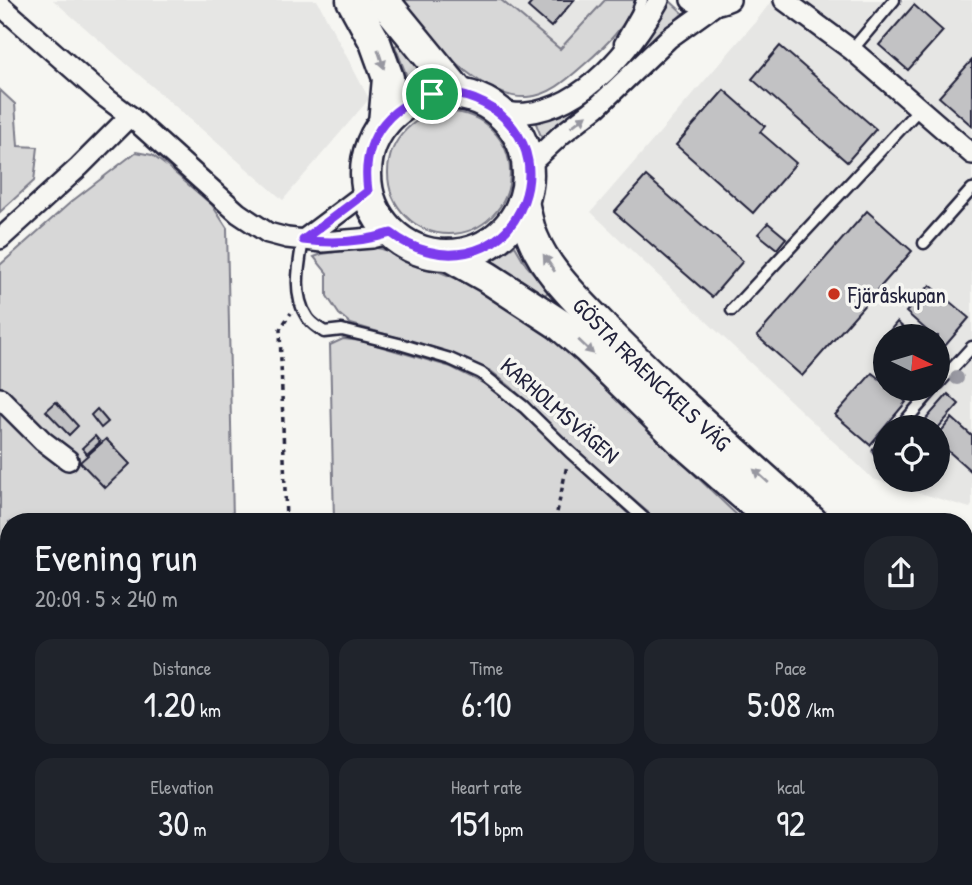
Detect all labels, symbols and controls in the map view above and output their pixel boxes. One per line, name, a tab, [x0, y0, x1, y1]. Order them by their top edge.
one-way arrow	[376, 48, 387, 69]
pin	[402, 64, 462, 124]
icon: arrive	[413, 75, 451, 113]
one-way arrow	[570, 115, 588, 129]
one-way arrow	[542, 253, 555, 273]
place label: Fjäråskupan	[847, 279, 946, 310]
marker: Fjäråskupan	[826, 286, 842, 302]
street label: GÖSTA FRAENCKELS VÄG	[566, 290, 738, 457]
north arrow	[873, 324, 950, 401]
map controls	[873, 324, 950, 492]
one-way arrow	[577, 339, 595, 355]
street label: KARHOLMSVÄGEN	[494, 350, 626, 470]
button: locate	[873, 415, 950, 492]
one-way arrow	[753, 468, 770, 484]
text: Evening run	[35, 531, 198, 583]
button: share	[864, 536, 938, 610]
text: 20:09 · 5 × 240 m	[35, 583, 178, 614]
text: Distance	[153, 655, 211, 681]
text: Time	[470, 655, 503, 681]
text: Pace	[775, 655, 807, 681]
text: 1.20	[143, 681, 196, 728]
text: 6:10	[461, 681, 512, 728]
text: 5:08	[747, 681, 801, 728]
text: km	[196, 697, 221, 723]
text: /km	[801, 697, 834, 723]
text: Elevation	[151, 774, 214, 800]
text: Heart rate	[451, 774, 522, 800]
text: kcal	[777, 774, 805, 800]
text: 30	[158, 800, 189, 847]
text: 151	[450, 800, 490, 847]
text: 92	[776, 800, 805, 847]
text: m	[189, 816, 207, 842]
text: bpm	[490, 816, 523, 842]

